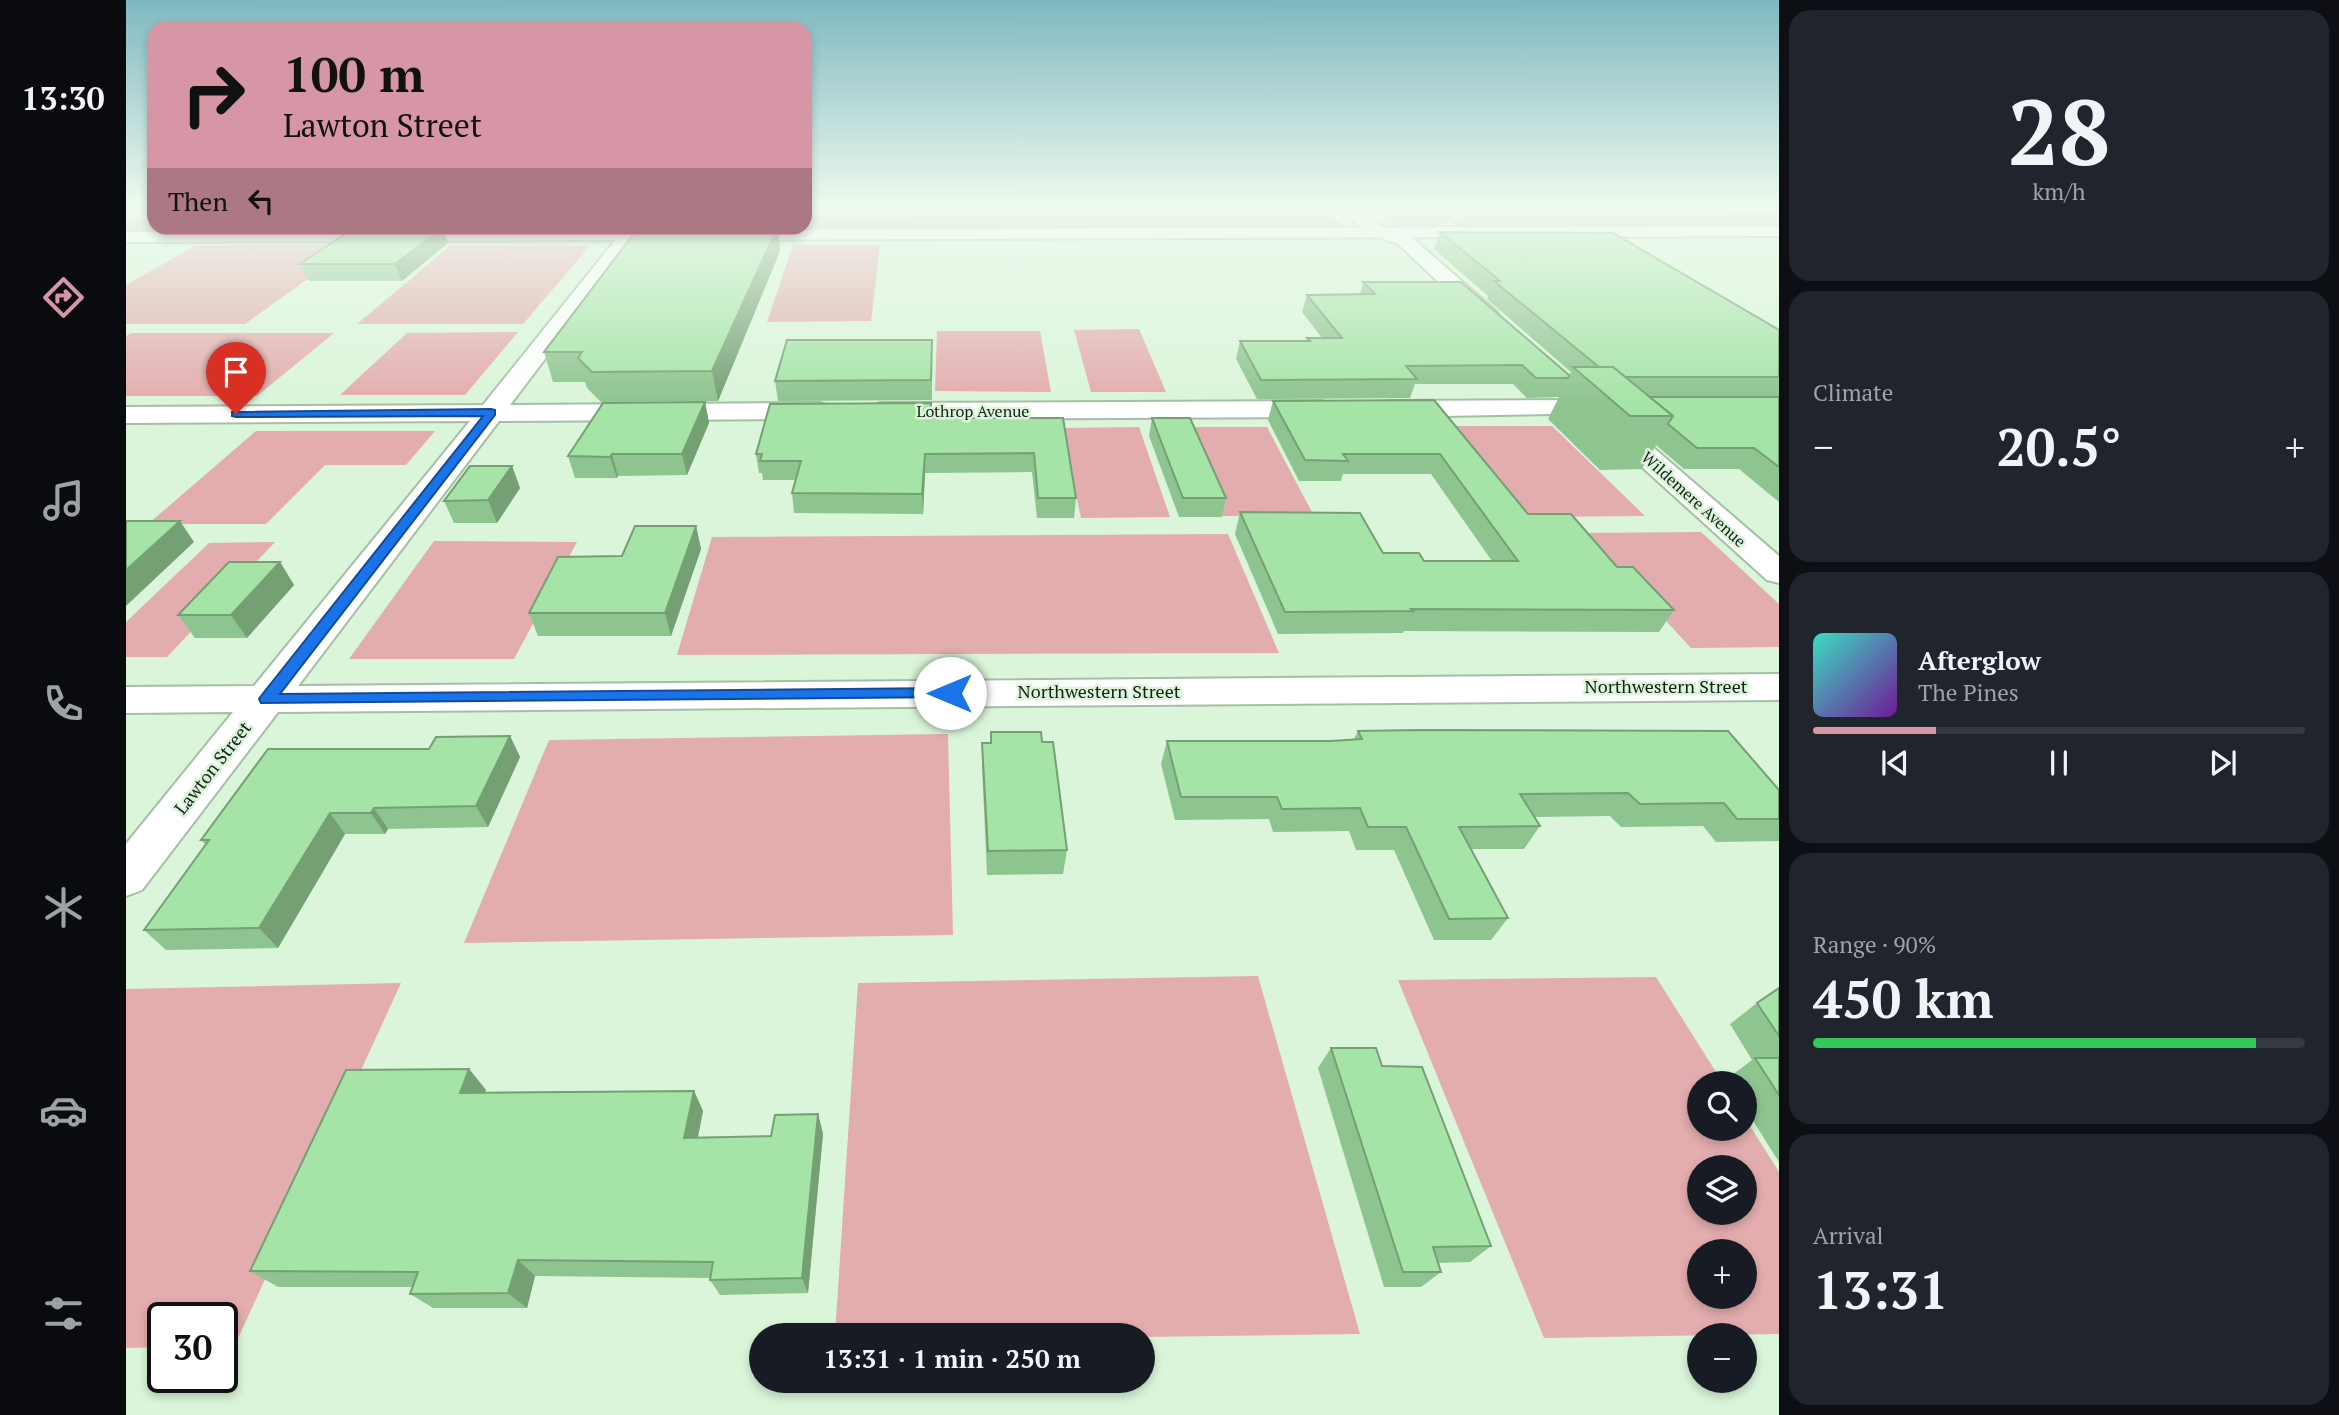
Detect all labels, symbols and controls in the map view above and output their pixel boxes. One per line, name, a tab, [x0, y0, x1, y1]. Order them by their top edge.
text: 100 m	[283, 41, 425, 106]
icon: right	[168, 49, 259, 140]
text: 28	[2008, 70, 2110, 191]
text: 13:30	[21, 77, 105, 119]
text: Lawton Street	[283, 104, 482, 146]
text: km/h	[2032, 176, 2086, 207]
icon: left	[242, 182, 280, 220]
text: Then	[168, 184, 228, 218]
icon: directions	[39, 273, 88, 322]
pin	[206, 342, 266, 414]
icon: arrive	[217, 353, 255, 391]
text: Climate	[1813, 377, 1893, 408]
street label: Lothrop Avenue	[917, 400, 1029, 422]
text: 20.5°	[1996, 412, 2122, 481]
text: −	[1813, 422, 1833, 472]
text: +	[2285, 422, 2305, 472]
street label: Wildemere Avenue	[1637, 446, 1751, 552]
icon: music	[39, 476, 88, 525]
text: Afterglow	[1918, 643, 2041, 677]
position arrow	[913, 656, 987, 730]
street label: Northwestern Street	[1585, 674, 1748, 698]
text: The Pines	[1918, 677, 2019, 708]
icon: phone	[39, 679, 88, 728]
street label: Northwestern Street	[1018, 679, 1181, 703]
street label: Lawton Street	[168, 716, 256, 819]
icon: previous	[1876, 744, 1914, 782]
icon: pause	[2040, 744, 2078, 782]
icon: next	[2204, 744, 2242, 782]
icon: climate	[39, 883, 88, 932]
text: Range · 90%	[1813, 929, 1936, 960]
text: 450 km	[1813, 964, 1994, 1033]
map controls	[1687, 1071, 1757, 1393]
button: search	[1687, 1071, 1757, 1141]
icon: car	[39, 1086, 88, 1135]
button: layers	[1687, 1155, 1757, 1225]
text: Arrival	[1813, 1220, 1884, 1251]
button: +	[1687, 1239, 1757, 1309]
text: 13:31	[1813, 1255, 1948, 1324]
icon: filters	[39, 1289, 88, 1338]
speed limit sign: 30	[147, 1302, 238, 1393]
button: −	[1687, 1323, 1757, 1393]
text: 13:31 · 1 min · 250 m	[823, 1341, 1081, 1375]

